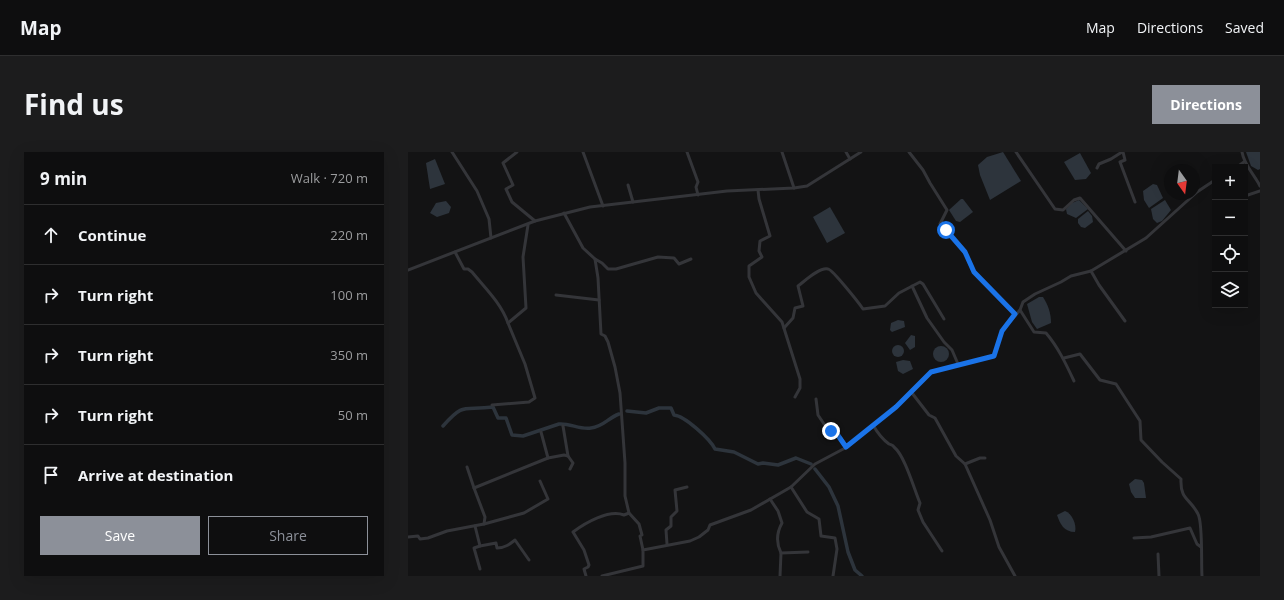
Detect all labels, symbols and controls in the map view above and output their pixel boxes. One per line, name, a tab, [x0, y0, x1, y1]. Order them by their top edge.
text: Map	[20, 15, 61, 41]
text: Map	[1086, 18, 1115, 37]
text: Directions	[1137, 18, 1203, 37]
text: Saved	[1225, 18, 1264, 37]
text: Find us	[24, 85, 124, 123]
button: Directions	[1152, 85, 1260, 124]
north arrow	[1164, 164, 1200, 200]
map controls	[1212, 164, 1248, 308]
button: +	[1212, 164, 1248, 200]
text: 9 min	[40, 167, 87, 190]
text: Walk · 720 m	[291, 169, 368, 187]
button: −	[1212, 200, 1248, 236]
route start	[937, 221, 955, 239]
icon: ahead	[40, 224, 62, 246]
text: Continue	[78, 225, 146, 245]
text: 220 m	[330, 226, 368, 244]
button: locate	[1212, 236, 1248, 272]
button: layers	[1212, 272, 1248, 308]
icon: right	[40, 284, 62, 306]
text: Turn right	[78, 285, 153, 305]
text: 100 m	[330, 286, 368, 304]
icon: right	[40, 344, 62, 366]
text: Turn right	[78, 345, 153, 365]
text: 350 m	[330, 346, 368, 364]
icon: right	[40, 404, 62, 426]
text: Turn right	[78, 405, 153, 425]
text: 50 m	[338, 406, 368, 424]
route end	[822, 422, 840, 440]
icon: arrive	[40, 464, 62, 486]
text: Arrive at destination	[78, 465, 233, 485]
button: Save	[40, 516, 200, 555]
button: Share	[208, 516, 368, 555]

